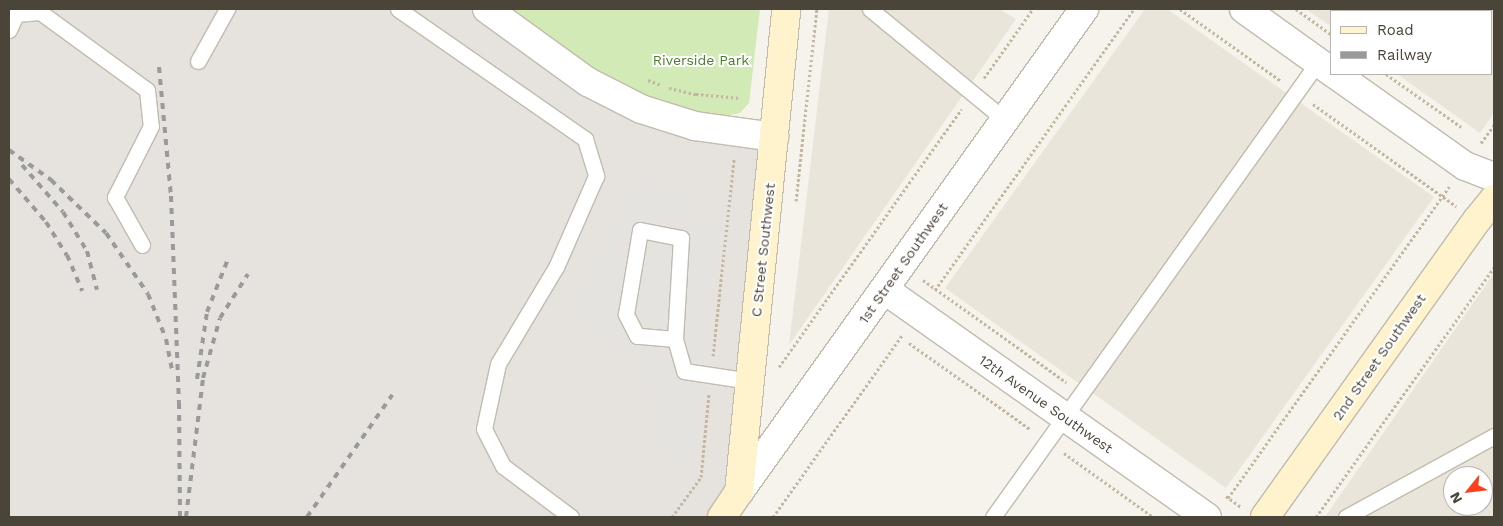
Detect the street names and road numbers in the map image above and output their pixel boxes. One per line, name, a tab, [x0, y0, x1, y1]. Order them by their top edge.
street label: C Street Southwest	[748, 182, 778, 318]
street label: 1st Street Southwest	[855, 199, 951, 327]
street label: 2nd Street Southwest	[1329, 291, 1429, 423]
street label: 12th Avenue Southwest	[975, 351, 1117, 457]

